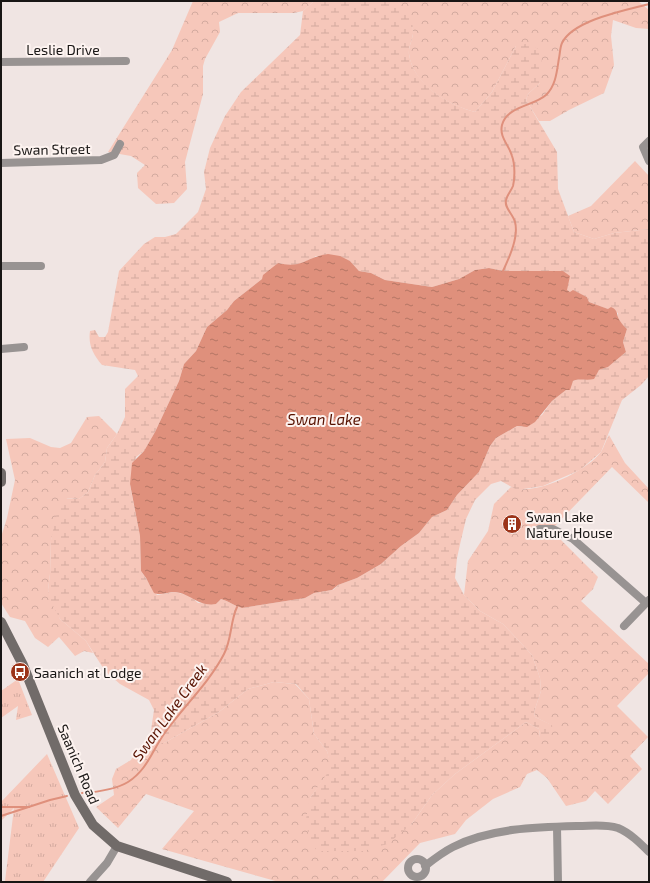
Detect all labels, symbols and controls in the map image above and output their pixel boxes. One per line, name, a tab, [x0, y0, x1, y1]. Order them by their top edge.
street label: Leslie Drive	[26, 41, 100, 58]
street label: Swan Street	[13, 140, 91, 158]
water label: Swan Lake	[287, 410, 361, 428]
place label: Swan Lake Nature House	[526, 508, 613, 541]
building icon: Swan Lake Nature House	[501, 513, 523, 535]
water label: Swan Lake Creek	[128, 660, 210, 764]
bus stop icon: Saanich at Lodge	[9, 661, 31, 683]
place label: Saanich at Lodge	[34, 664, 142, 681]
street label: Saanich Road	[55, 721, 103, 807]

